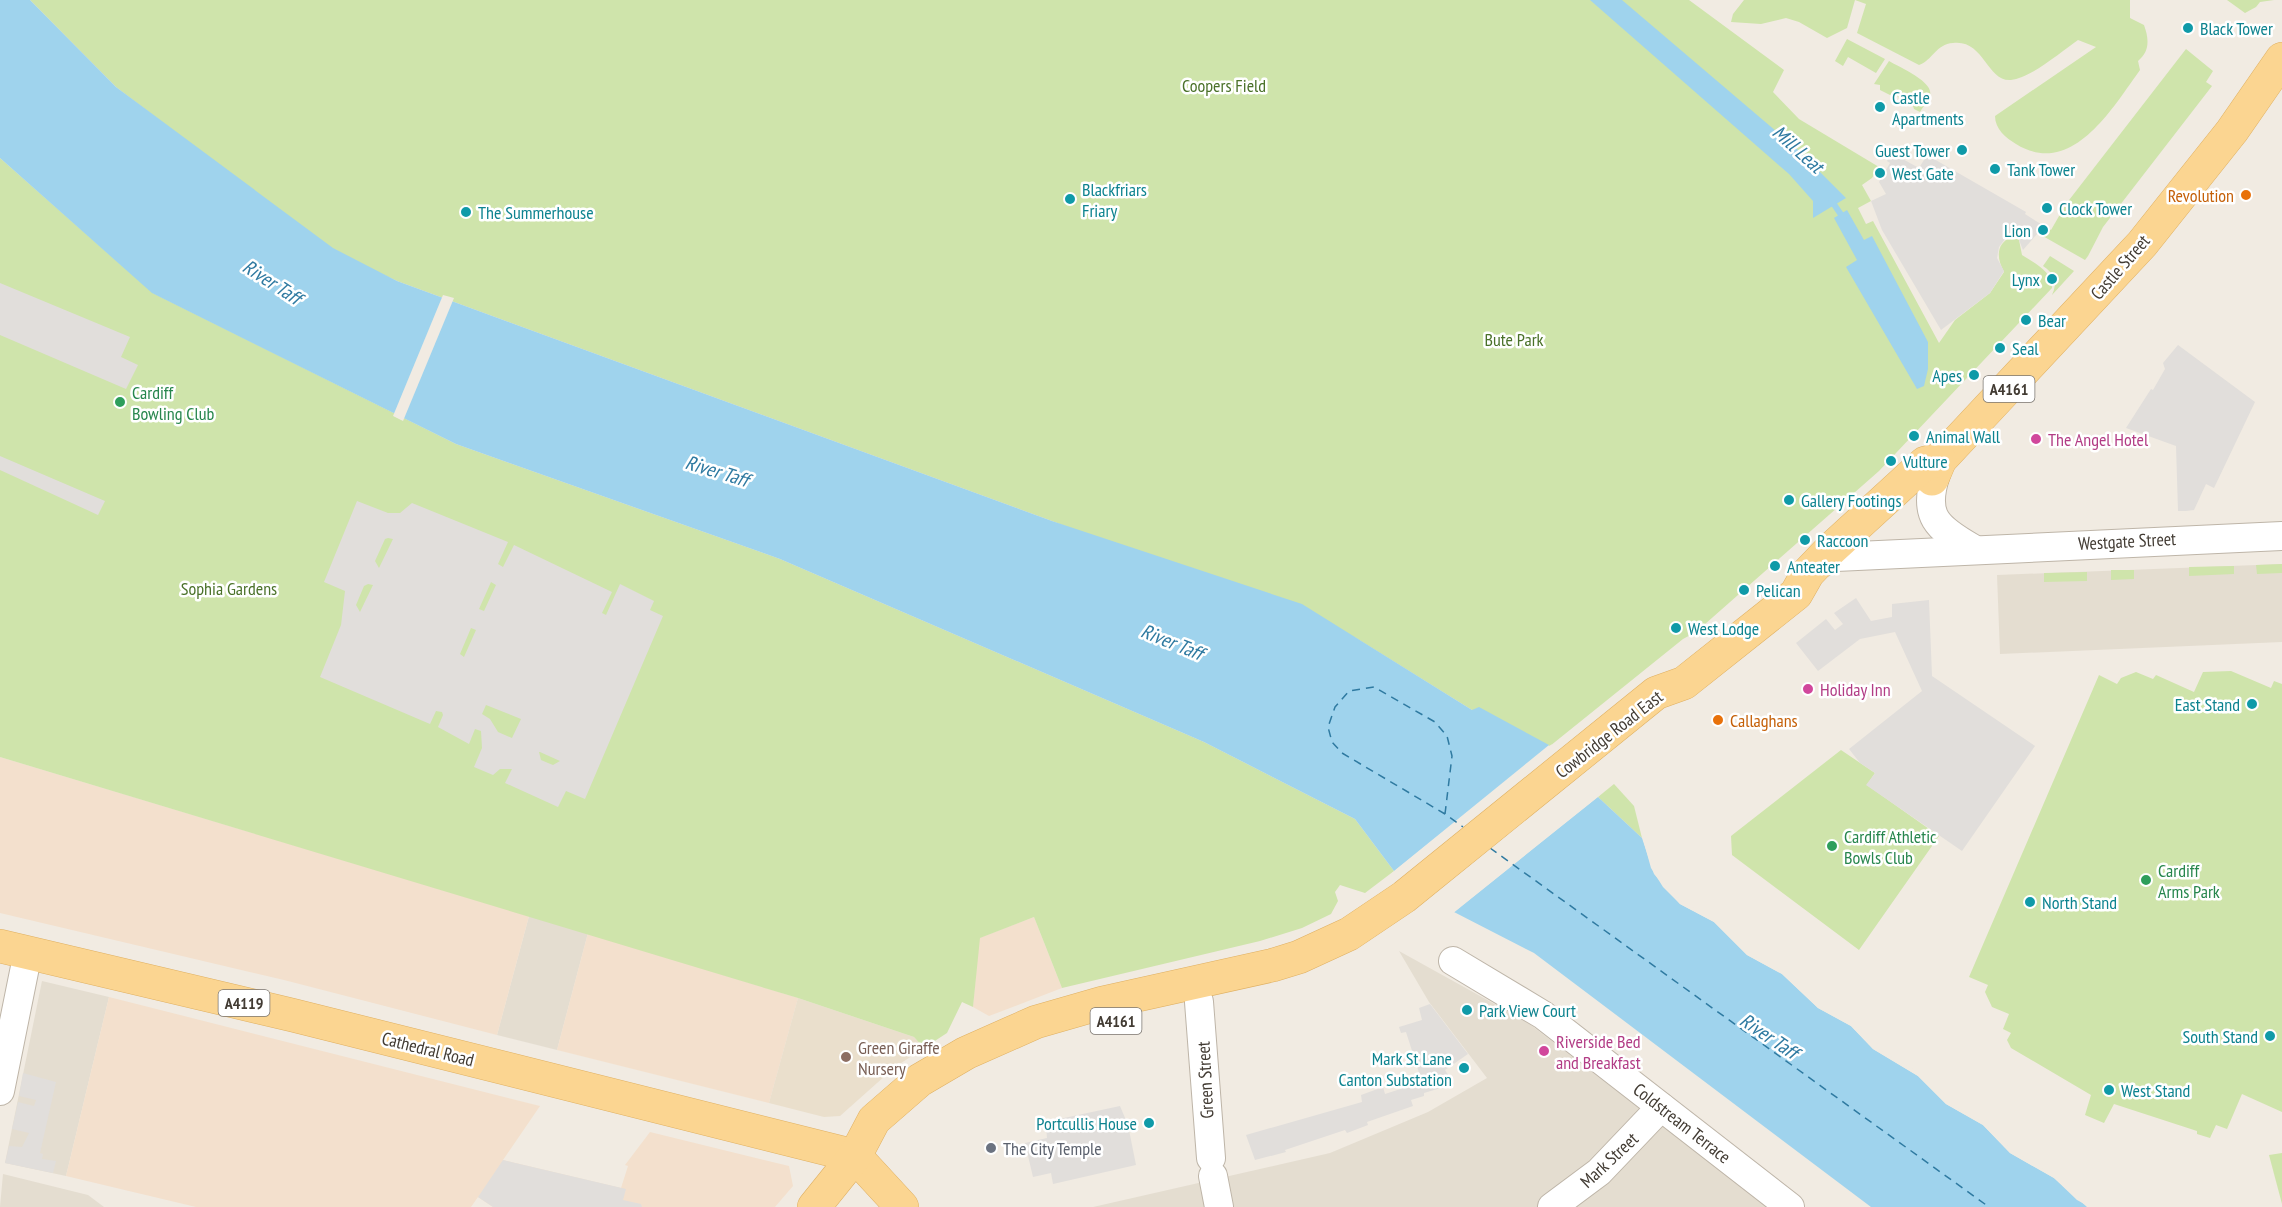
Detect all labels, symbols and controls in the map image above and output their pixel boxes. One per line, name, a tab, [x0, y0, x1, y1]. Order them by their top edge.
place label: Black Tower	[2200, 17, 2273, 40]
marker: Black Tower	[2181, 21, 2195, 35]
park label: Coopers Field	[1182, 74, 1266, 97]
place label: Castle Apartments	[1892, 86, 1964, 130]
marker: Castle Apartments	[1873, 100, 1887, 114]
water label: Mill Leat	[1767, 119, 1831, 180]
place label: Guest Tower	[1875, 139, 1950, 162]
marker: Guest Tower	[1955, 143, 1969, 157]
place label: Tank Tower	[2007, 158, 2075, 181]
place label: West Gate	[1892, 162, 1954, 185]
marker: Tank Tower	[1988, 162, 2002, 176]
marker: West Gate	[1873, 166, 1887, 180]
place label: Blackfriars Friary	[1082, 178, 1147, 222]
place label: Revolution	[2168, 184, 2234, 207]
marker: Revolution	[2239, 188, 2253, 202]
marker: Blackfriars Friary	[1063, 192, 1077, 206]
place label: Clock Tower	[2059, 197, 2132, 220]
place label: The Summerhouse	[478, 201, 594, 224]
marker: Clock Tower	[2040, 201, 2054, 215]
marker: The Summerhouse	[459, 205, 473, 219]
place label: Lion	[2004, 219, 2031, 242]
marker: Lion	[2036, 223, 2050, 237]
street label: Castle Street	[2085, 230, 2155, 304]
water label: River Taff	[238, 253, 310, 313]
place label: Lynx	[2012, 268, 2041, 291]
marker: Lynx	[2045, 272, 2059, 286]
place label: Bear	[2038, 309, 2066, 332]
marker: Bear	[2019, 313, 2033, 327]
park label: Bute Park	[1484, 328, 1544, 351]
place label: Seal	[2012, 337, 2039, 360]
marker: Seal	[1993, 341, 2007, 355]
place label: Apes	[1932, 364, 1962, 387]
marker: Apes	[1967, 368, 1981, 382]
road number: A4161	[1984, 376, 2034, 402]
place label: Cardiff Bowling Club	[132, 381, 215, 425]
marker: Cardiff Bowling Club	[113, 395, 127, 409]
place label: Animal Wall	[1926, 425, 2001, 448]
place label: The Angel Hotel	[2048, 428, 2149, 451]
marker: Animal Wall	[1907, 429, 1921, 443]
marker: The Angel Hotel	[2029, 432, 2043, 446]
water label: River Taff	[682, 449, 756, 494]
place label: Vulture	[1902, 450, 1948, 473]
marker: Vulture	[1884, 454, 1898, 468]
place label: Gallery Footings	[1801, 489, 1901, 512]
marker: Gallery Footings	[1782, 493, 1796, 507]
street label: Westgate Street	[2077, 527, 2177, 555]
place label: Raccoon	[1817, 529, 1869, 552]
marker: Raccoon	[1798, 533, 1812, 547]
place label: Anteater	[1787, 555, 1840, 578]
marker: Anteater	[1768, 559, 1782, 573]
park label: Sophia Gardens	[181, 577, 277, 600]
place label: Pelican	[1756, 579, 1801, 602]
marker: Pelican	[1737, 583, 1751, 597]
place label: West Lodge	[1688, 617, 1759, 640]
water label: River Taff	[1137, 618, 1211, 668]
marker: West Lodge	[1669, 621, 1683, 635]
place label: Holiday Inn	[1820, 678, 1891, 701]
marker: Holiday Inn	[1801, 682, 1815, 696]
street label: Cowbridge Road East	[1551, 685, 1667, 783]
place label: East Stand	[2175, 693, 2240, 716]
marker: East Stand	[2245, 697, 2259, 711]
place label: Callaghans	[1730, 709, 1798, 732]
marker: Callaghans	[1711, 713, 1725, 727]
place label: Cardiff Athletic Bowls Club	[1844, 825, 1937, 869]
marker: Cardiff Athletic Bowls Club	[1825, 839, 1839, 853]
place label: Cardiff Arms Park	[2158, 859, 2220, 903]
marker: Cardiff Arms Park	[2139, 873, 2153, 887]
place label: North Stand	[2042, 891, 2117, 914]
marker: North Stand	[2023, 895, 2037, 909]
road number: A4119	[218, 990, 270, 1016]
place label: Park View Court	[1479, 999, 1576, 1022]
marker: Park View Court	[1460, 1003, 1474, 1017]
water label: River Taff	[1735, 1007, 1807, 1068]
road number: A4161	[1090, 1008, 1142, 1034]
place label: South Stand	[2182, 1025, 2258, 1048]
street label: Cathedral Road	[380, 1026, 476, 1072]
marker: South Stand	[2263, 1029, 2277, 1043]
place label: Riverside Bed and Breakfast	[1556, 1030, 1641, 1074]
place label: Green Giraffe Nursery	[858, 1036, 940, 1080]
street label: Green Street	[1191, 1041, 1219, 1119]
marker: Riverside Bed and Breakfast	[1537, 1044, 1551, 1058]
place label: Mark St Lane Canton Substation	[1338, 1047, 1452, 1091]
marker: Green Giraffe Nursery	[839, 1050, 853, 1064]
marker: Mark St Lane Canton Substation	[1457, 1061, 1471, 1075]
street label: Coldstream Terrace	[1629, 1078, 1735, 1168]
place label: West Stand	[2121, 1079, 2190, 1102]
marker: West Stand	[2102, 1083, 2116, 1097]
place label: Portcullis House	[1036, 1112, 1137, 1135]
marker: Portcullis House	[1142, 1116, 1156, 1130]
street label: Mark Street	[1575, 1127, 1643, 1193]
place label: The City Temple	[1003, 1137, 1102, 1160]
marker: The City Temple	[984, 1141, 998, 1155]

